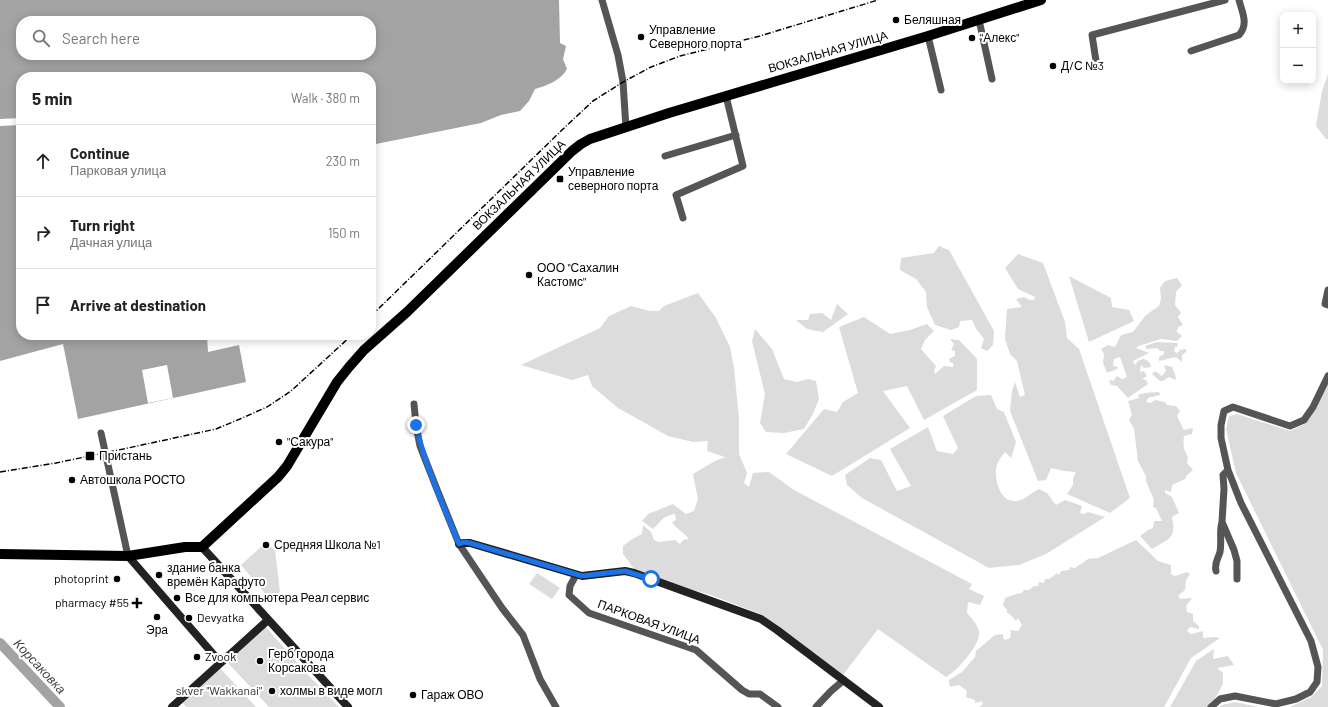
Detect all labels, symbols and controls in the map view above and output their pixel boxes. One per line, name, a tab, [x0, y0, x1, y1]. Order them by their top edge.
place label: Беляшная	[904, 12, 961, 26]
map controls	[1280, 12, 1316, 84]
button: +	[1280, 12, 1316, 48]
marker: Беляшная	[891, 15, 901, 25]
search box	[16, 16, 376, 60]
place label: Управление Северного порта	[649, 22, 742, 51]
icon: search	[30, 27, 52, 49]
street label: ВОКЗАЛЬНАЯ УЛИЦА	[766, 27, 889, 76]
text: Search here	[62, 29, 140, 47]
place label: "Алекс"	[980, 30, 1019, 44]
marker: Управление Северного порта	[636, 32, 646, 42]
marker: "Алекс"	[967, 33, 977, 43]
button: −	[1280, 48, 1316, 84]
place label: Д/С №3	[1061, 58, 1104, 73]
marker: Д/С №3	[1048, 61, 1058, 71]
text: 5 min	[32, 88, 72, 108]
text: Walk · 380 m	[291, 90, 360, 106]
street label: ВОКЗАЛЬНАЯ УЛИЦА	[469, 136, 568, 233]
text: Continue	[70, 144, 130, 162]
icon: ahead	[32, 150, 54, 172]
text: 230 m	[326, 153, 360, 169]
text: Парковая улица	[70, 162, 166, 178]
place label: Управление северного порта	[568, 164, 659, 193]
marker: Управление северного порта	[555, 174, 565, 184]
text: Turn right	[70, 216, 135, 234]
icon: right	[32, 222, 54, 244]
text: 150 m	[328, 225, 360, 241]
text: Дачная улица	[70, 234, 152, 250]
place label: ООО "Сахалин Кастомс"	[537, 260, 619, 288]
marker: ООО "Сахалин Кастомс"	[524, 270, 534, 280]
icon: arrive	[32, 294, 54, 316]
text: Arrive at destination	[70, 296, 206, 314]
route end	[407, 416, 425, 434]
place label: "Сакура"	[287, 434, 333, 449]
marker: "Сакура"	[274, 437, 284, 447]
place label: Пристань	[99, 448, 152, 463]
marker: Пристань	[84, 450, 96, 462]
place label: Автошкола РОСТО	[80, 472, 185, 486]
marker: Автошкола РОСТО	[67, 475, 77, 485]
place label: Средняя Школа №1	[274, 537, 381, 552]
marker: Средняя Школа №1	[261, 540, 271, 550]
place label: здание банка времён Карафуто	[167, 560, 266, 589]
marker: здание банка времён Карафуто	[154, 570, 164, 580]
route start	[642, 570, 660, 588]
place label: photoprint	[54, 571, 109, 585]
marker: photoprint	[112, 574, 122, 584]
place label: Все для компьютера Реал сервис	[185, 590, 369, 605]
marker: Все для компьютера Реал сервис	[172, 593, 182, 603]
place label: pharmacy #55	[55, 595, 129, 609]
street label: ПАРКОВАЯ УЛИЦА	[596, 596, 703, 647]
marker: pharmacy #55	[132, 598, 142, 608]
place label: Devyatka	[197, 610, 244, 624]
marker: Эра	[152, 612, 162, 622]
marker: Devyatka	[184, 613, 194, 623]
place label: Эра	[146, 622, 168, 637]
water label: Корсаковка	[10, 635, 70, 697]
place label: Герб города Корсакова	[268, 646, 334, 675]
place label: Zvook	[205, 649, 236, 663]
marker: Zvook	[192, 652, 202, 662]
marker: Герб города Корсакова	[255, 656, 265, 666]
park label: skver "Wakkanai"	[176, 683, 262, 697]
place label: холмы в виде могл	[280, 683, 383, 698]
marker: холмы в виде могл	[267, 686, 277, 696]
place label: Гараж ОВО	[421, 687, 484, 702]
marker: Гараж ОВО	[408, 690, 418, 700]

